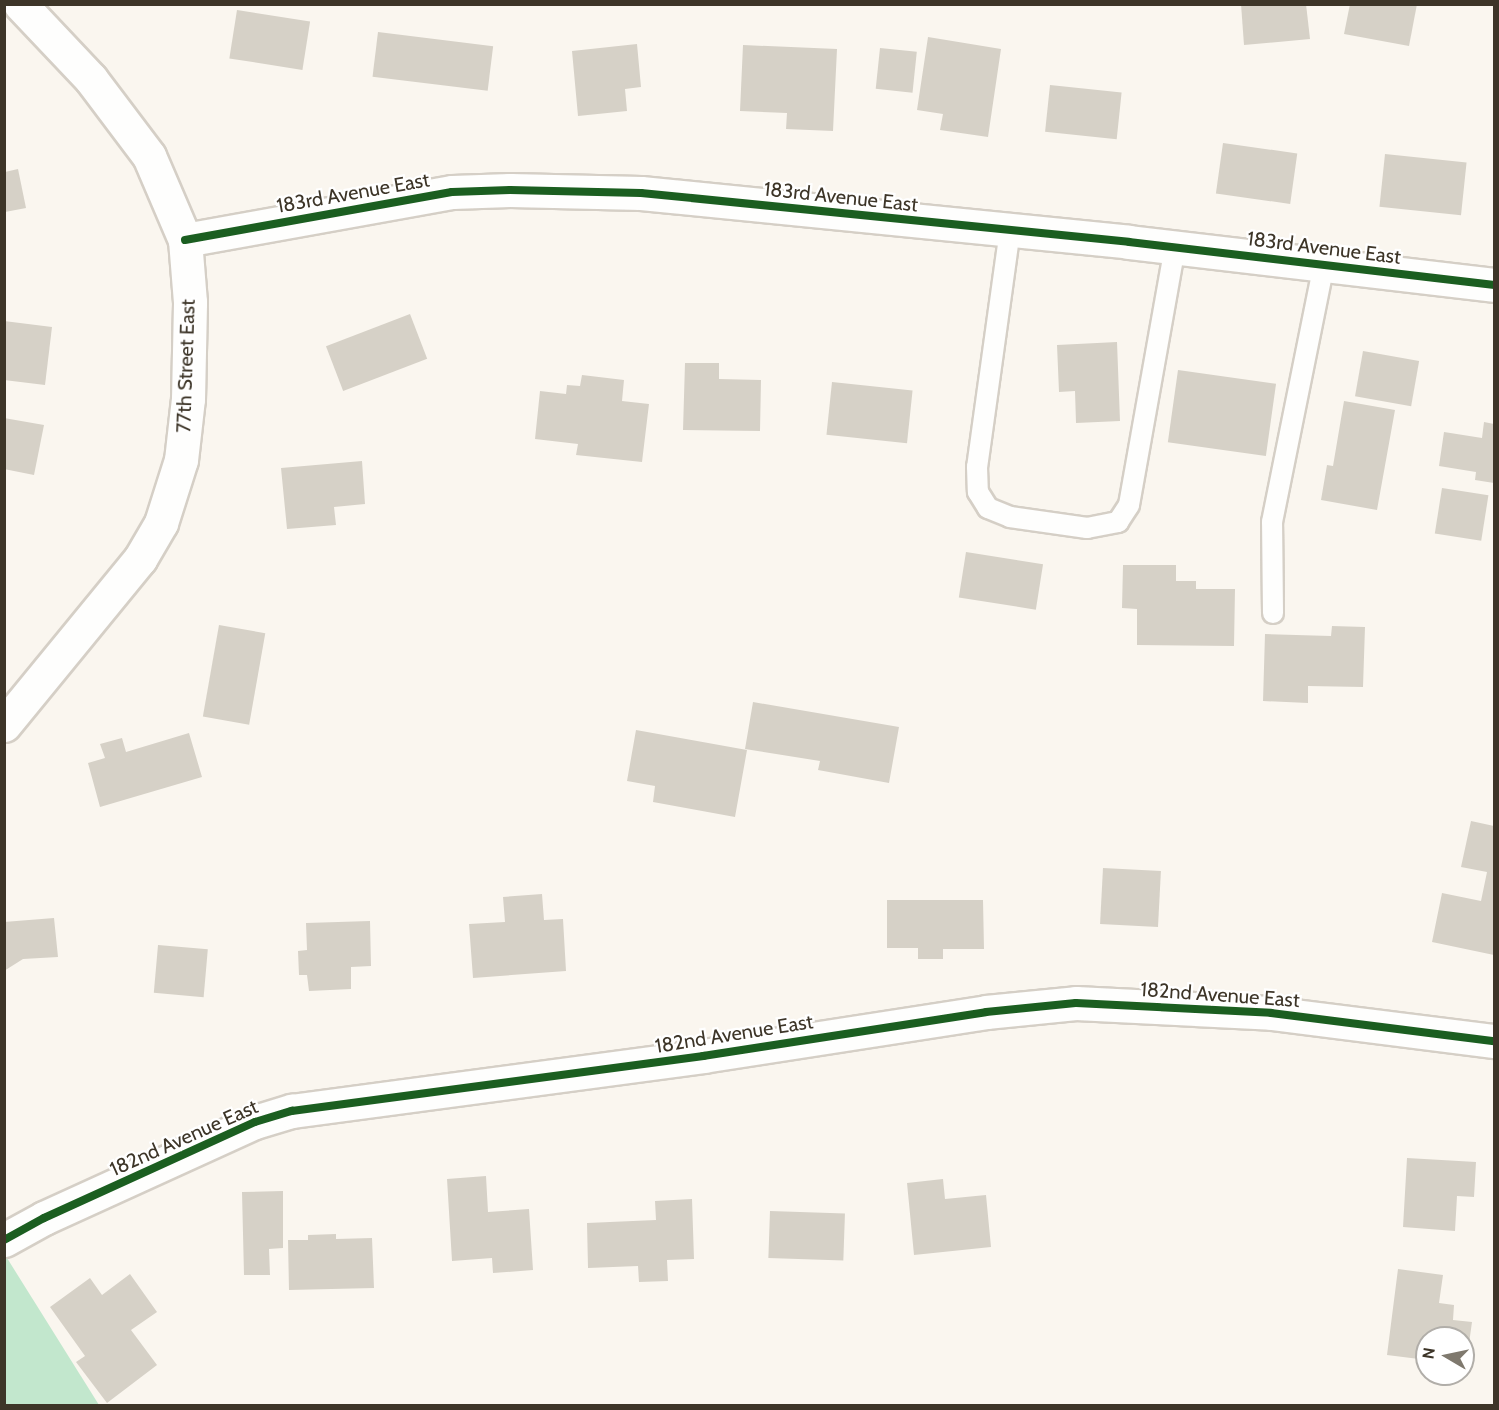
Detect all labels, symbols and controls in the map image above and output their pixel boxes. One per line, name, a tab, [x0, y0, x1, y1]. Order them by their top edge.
street label: 183rd Avenue East	[275, 168, 431, 218]
street label: 183rd Avenue East	[763, 177, 919, 217]
street label: 183rd Avenue East	[1246, 227, 1402, 269]
street label: 77th Street East	[172, 299, 200, 433]
street label: 182nd Avenue East	[1140, 977, 1300, 1013]
street label: 182nd Avenue East	[653, 1010, 815, 1058]
street label: 182nd Avenue East	[106, 1095, 262, 1181]
north arrow	[1415, 1326, 1475, 1386]
text: N	[1418, 1346, 1439, 1360]

